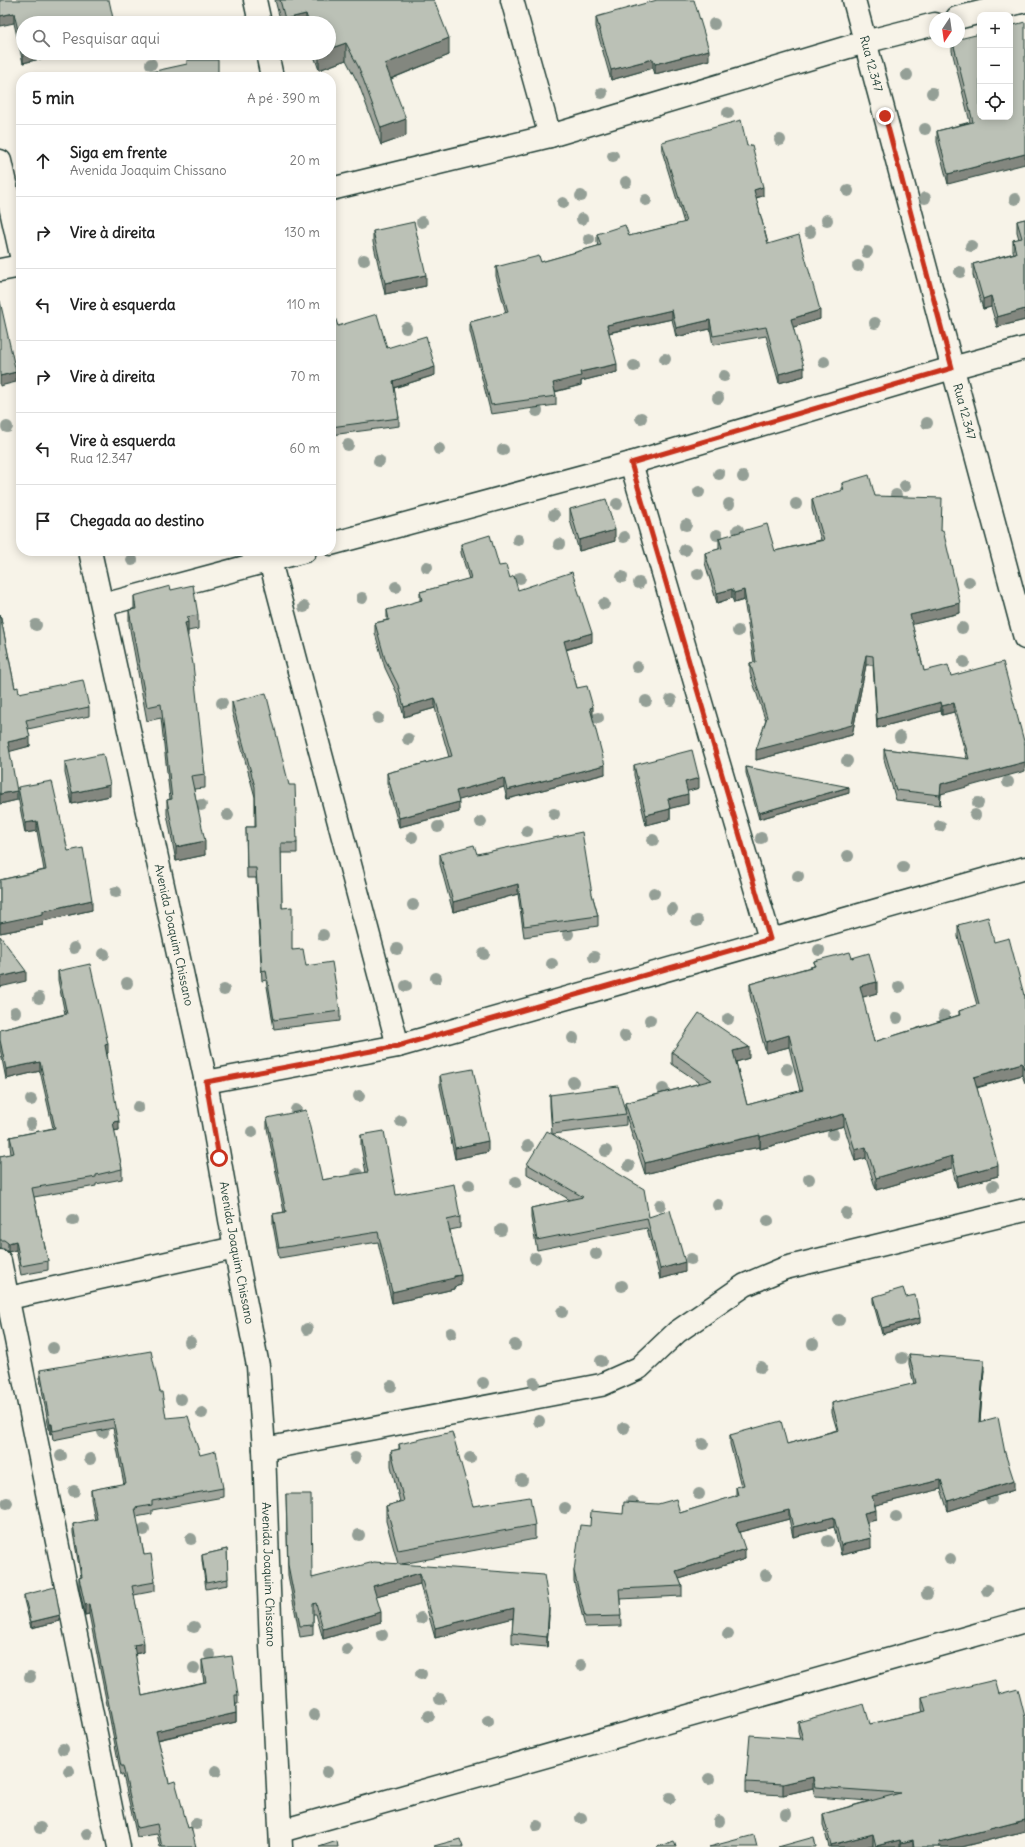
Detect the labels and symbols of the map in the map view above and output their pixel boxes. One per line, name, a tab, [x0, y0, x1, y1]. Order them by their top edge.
north arrow	[929, 12, 965, 48]
street label: Rua 12.347	[857, 34, 886, 93]
route end	[876, 107, 894, 125]
street label: Rua 12.347	[950, 382, 980, 441]
street label: Avenida Joaquim Chissano	[152, 862, 197, 1007]
route start	[210, 1149, 228, 1167]
street label: Avenida Joaquim Chissano	[216, 1180, 258, 1326]
street label: Avenida Joaquim Chissano	[259, 1502, 279, 1647]

